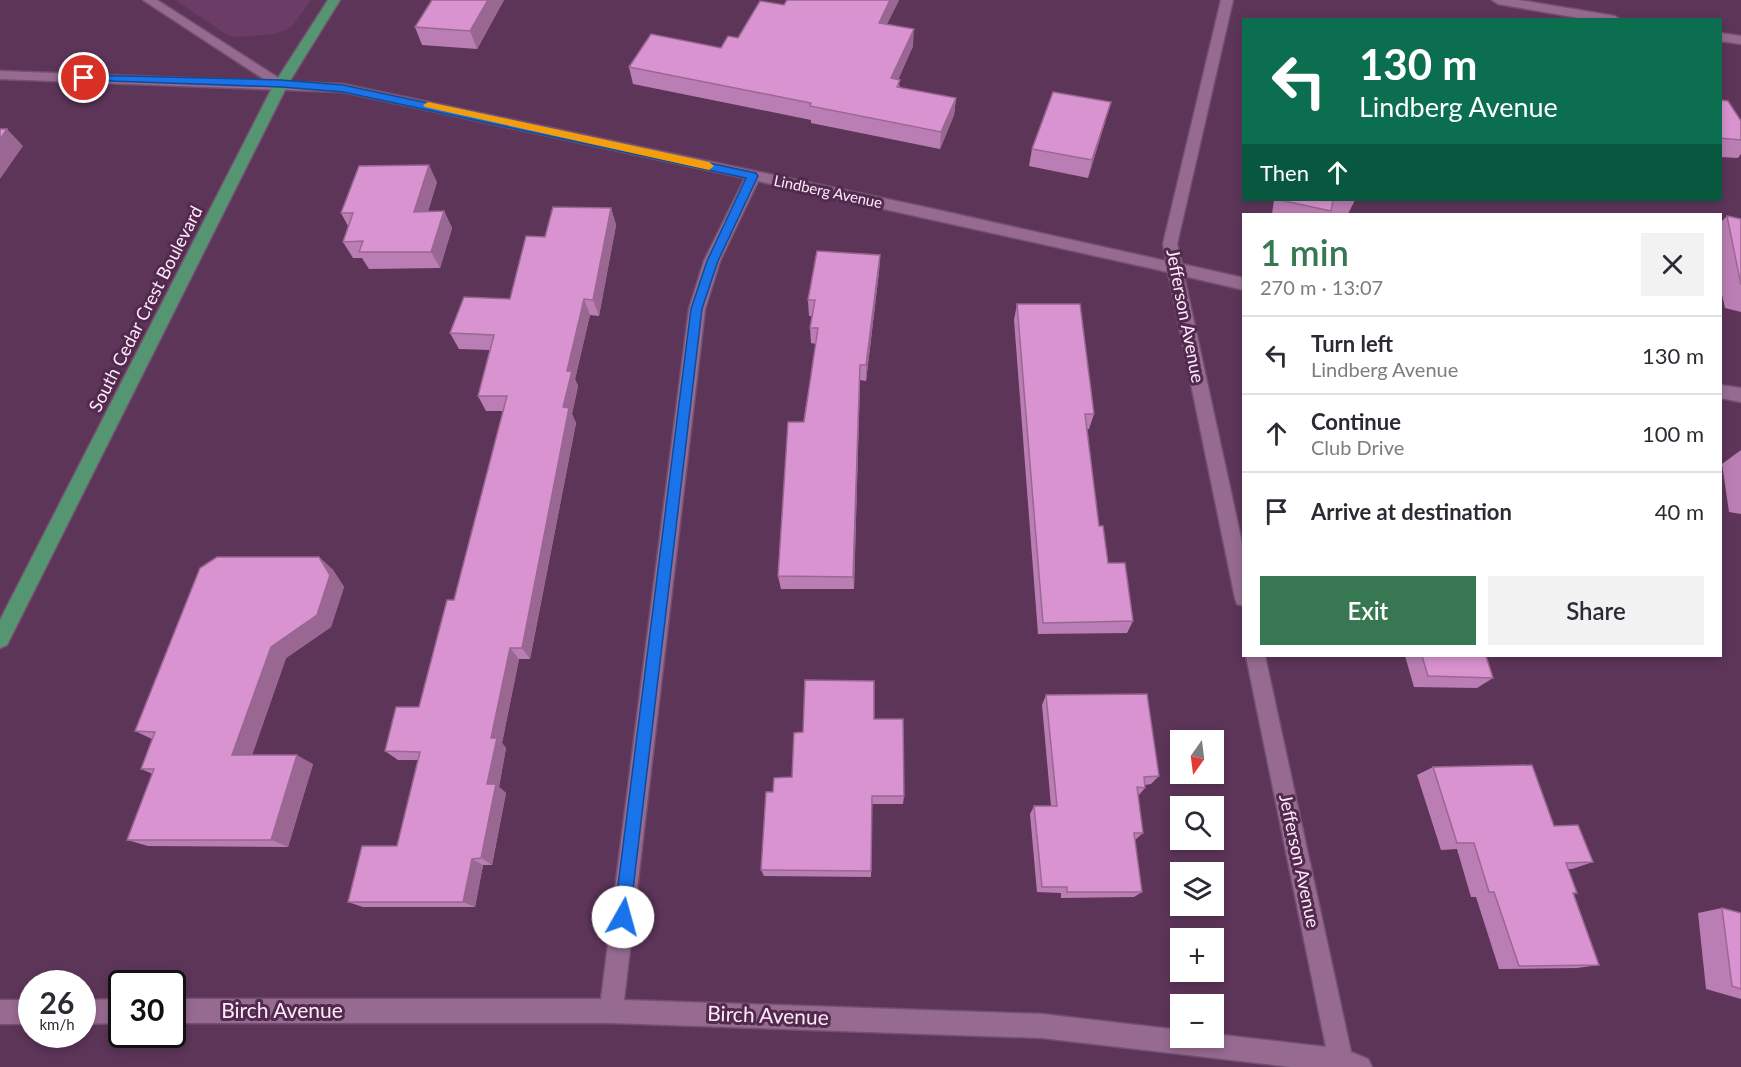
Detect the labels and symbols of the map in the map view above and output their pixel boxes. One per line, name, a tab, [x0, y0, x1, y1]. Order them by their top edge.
pin	[58, 52, 109, 103]
street label: Lindberg Avenue	[772, 171, 884, 211]
street label: South Cedar Crest Boulevard	[83, 202, 207, 415]
street label: Jefferson Avenue	[1162, 247, 1210, 385]
north arrow	[1170, 730, 1224, 784]
street label: Jefferson Avenue	[1275, 792, 1325, 930]
position arrow	[591, 885, 655, 949]
speed limit sign: 30	[108, 970, 186, 1048]
street label: Birch Avenue	[221, 997, 343, 1022]
street label: Birch Avenue	[707, 1000, 829, 1029]

